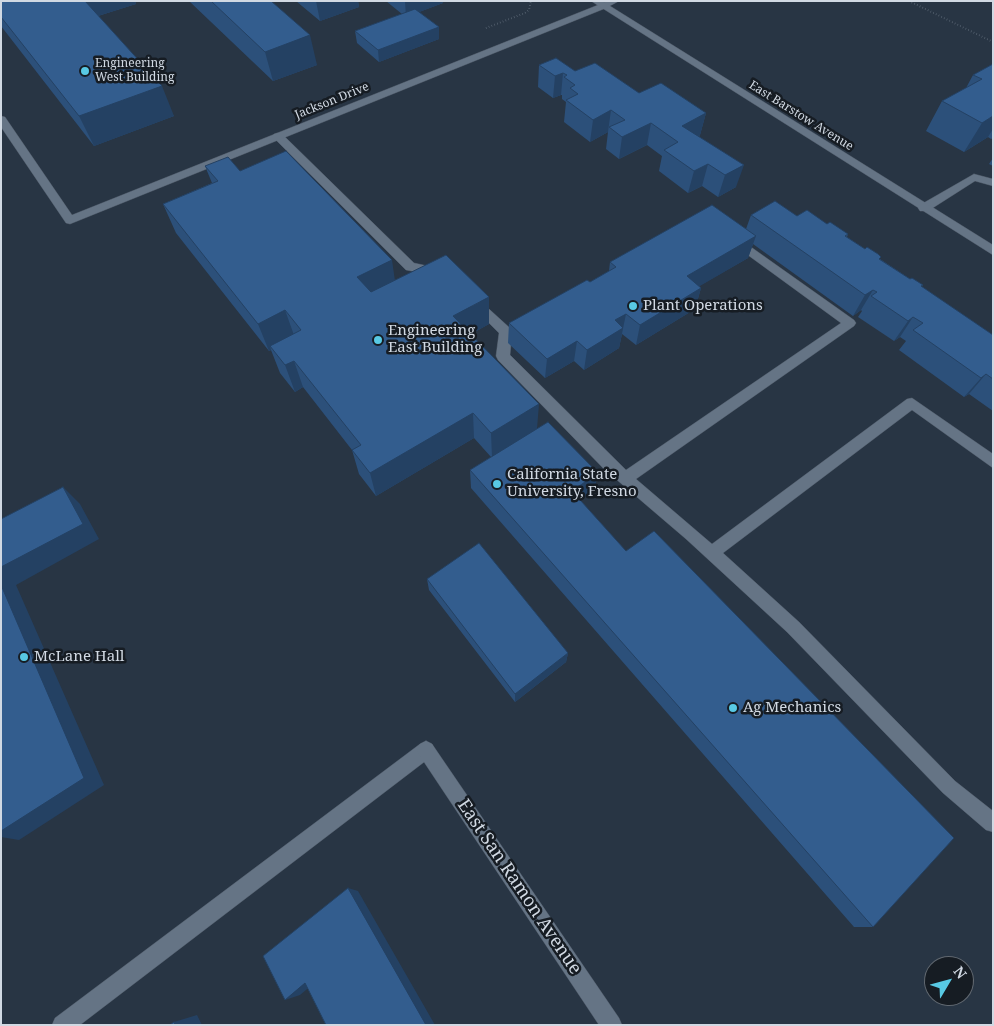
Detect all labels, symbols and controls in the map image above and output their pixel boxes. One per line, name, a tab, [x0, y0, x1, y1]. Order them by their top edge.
place label: Engineering West Building	[95, 57, 174, 85]
marker: Engineering West Building	[79, 65, 91, 77]
street label: East Barstow Avenue	[746, 78, 856, 154]
street label: Jackson Drive	[293, 80, 371, 122]
place label: Plant Operations	[643, 297, 763, 315]
marker: Plant Operations	[627, 300, 639, 312]
place label: Engineering East Building	[388, 322, 482, 357]
marker: Engineering East Building	[372, 334, 384, 346]
place label: California State University, Fresno	[507, 466, 637, 501]
marker: California State University, Fresno	[491, 478, 503, 490]
place label: McLane Hall	[34, 648, 124, 666]
marker: McLane Hall	[18, 651, 30, 663]
place label: Ag Mechanics	[743, 699, 841, 717]
marker: Ag Mechanics	[727, 702, 739, 714]
street label: East San Ramon Avenue	[452, 795, 586, 979]
north arrow	[924, 956, 974, 1006]
text: N	[950, 962, 971, 982]

